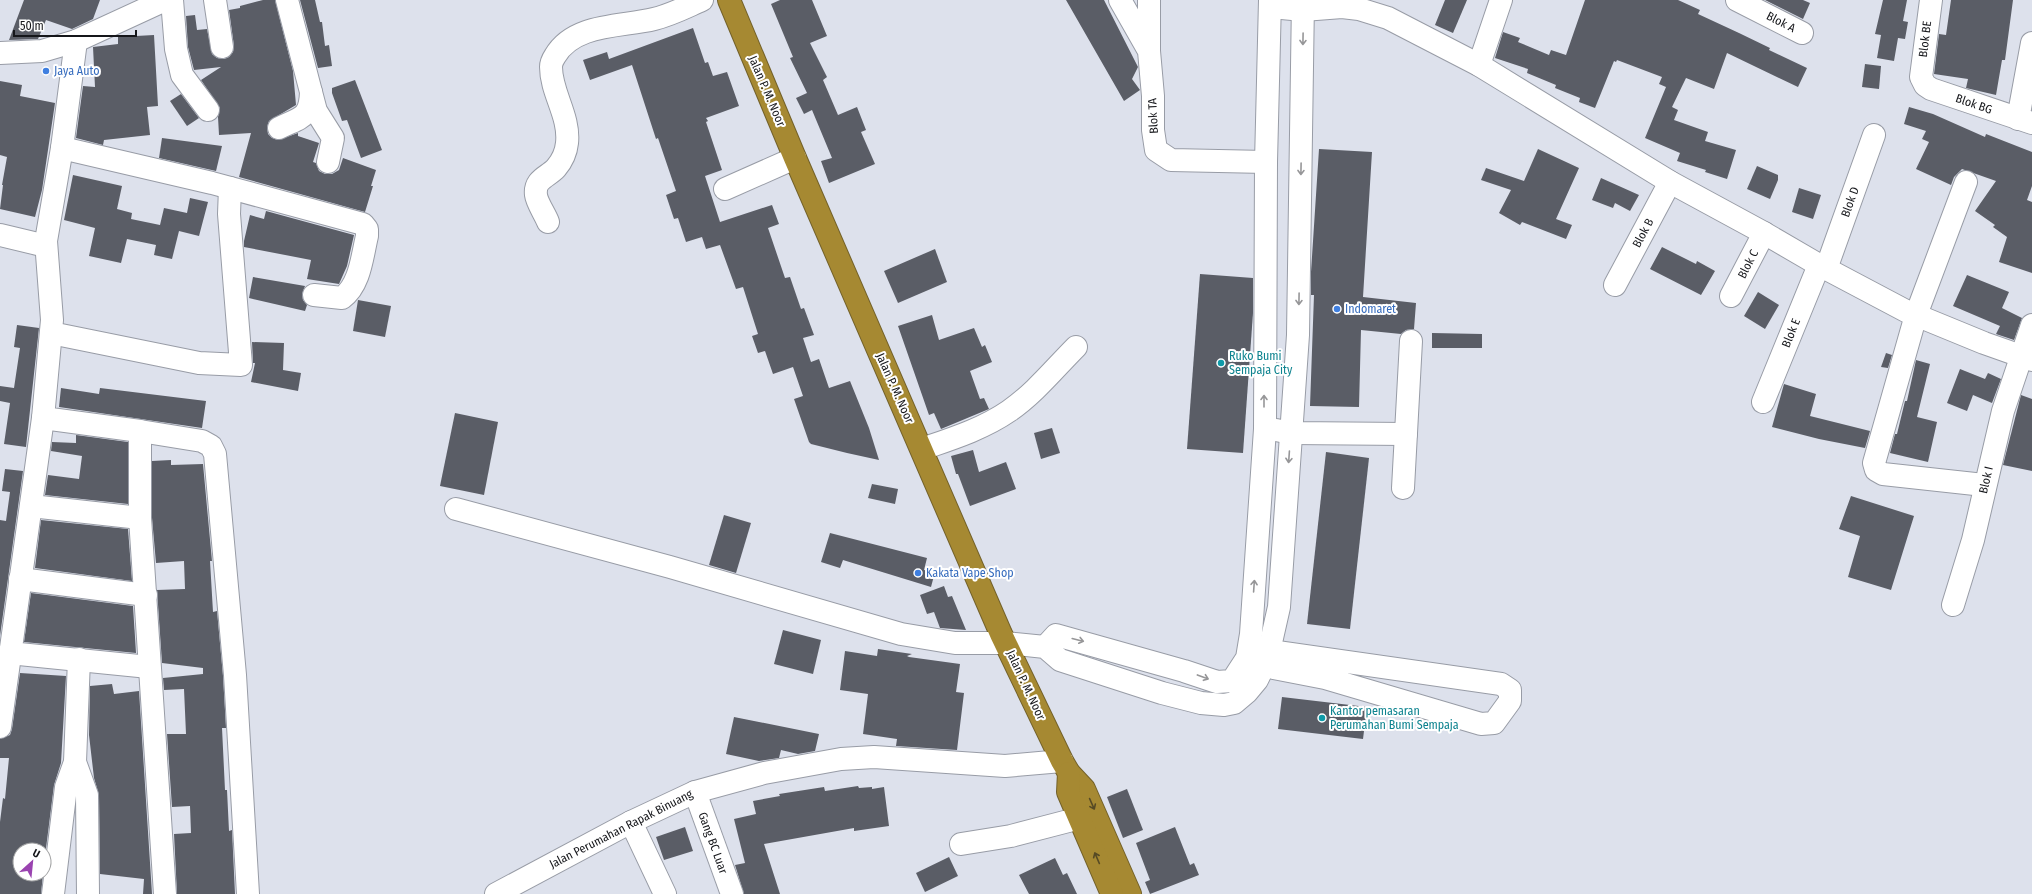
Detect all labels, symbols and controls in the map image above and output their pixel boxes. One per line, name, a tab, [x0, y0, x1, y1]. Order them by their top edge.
street label: Blok A	[1764, 9, 1798, 36]
scale bar	[14, 12, 136, 38]
text: 50 m	[20, 19, 44, 33]
street label: Blok BE	[1916, 20, 1934, 58]
one-way arrow	[1299, 32, 1307, 45]
street label: Jalan P. M. Noor	[746, 54, 788, 129]
place label: Jaya Auto	[54, 64, 100, 78]
marker: Jaya Auto	[41, 66, 51, 76]
street label: Blok BG	[1954, 91, 1994, 117]
street label: Blok TA	[1145, 97, 1161, 134]
one-way arrow	[1297, 162, 1305, 175]
street label: Blok D	[1838, 185, 1862, 219]
street label: Blok B	[1630, 216, 1657, 250]
street label: Blok C	[1735, 247, 1761, 281]
one-way arrow	[1295, 292, 1303, 305]
place label: Indomaret	[1345, 302, 1396, 316]
marker: Indomaret	[1332, 304, 1342, 314]
street label: Blok E	[1779, 316, 1803, 350]
place label: Ruko Bumi Sempaja City	[1229, 349, 1293, 377]
street label: Jalan P. M. Noor	[873, 351, 917, 426]
marker: Ruko Bumi Sempaja City	[1216, 358, 1226, 368]
one-way arrow	[1260, 395, 1268, 408]
one-way arrow	[1286, 450, 1293, 463]
street label: Blok I	[1976, 465, 1996, 495]
place label: Kakata Vape Shop	[926, 566, 1014, 580]
marker: Kakata Vape Shop	[913, 568, 923, 578]
one-way arrow	[1251, 580, 1258, 593]
one-way arrow	[1071, 636, 1084, 644]
street label: Jalan P. M. Noor	[1004, 648, 1049, 723]
one-way arrow	[1196, 674, 1209, 681]
place label: Kantor pemasaran Perumahan Bumi Sempaja	[1330, 704, 1459, 732]
marker: Kantor pemasaran Perumahan Bumi Sempaja	[1317, 713, 1327, 723]
street label: Jalan Perumahan Rapak Binuang	[547, 787, 695, 871]
one-way arrow	[1088, 798, 1096, 810]
street label: Gang BC Luar	[695, 810, 731, 876]
north arrow	[12, 842, 52, 882]
text: U	[30, 846, 42, 861]
one-way arrow	[1092, 852, 1100, 864]

